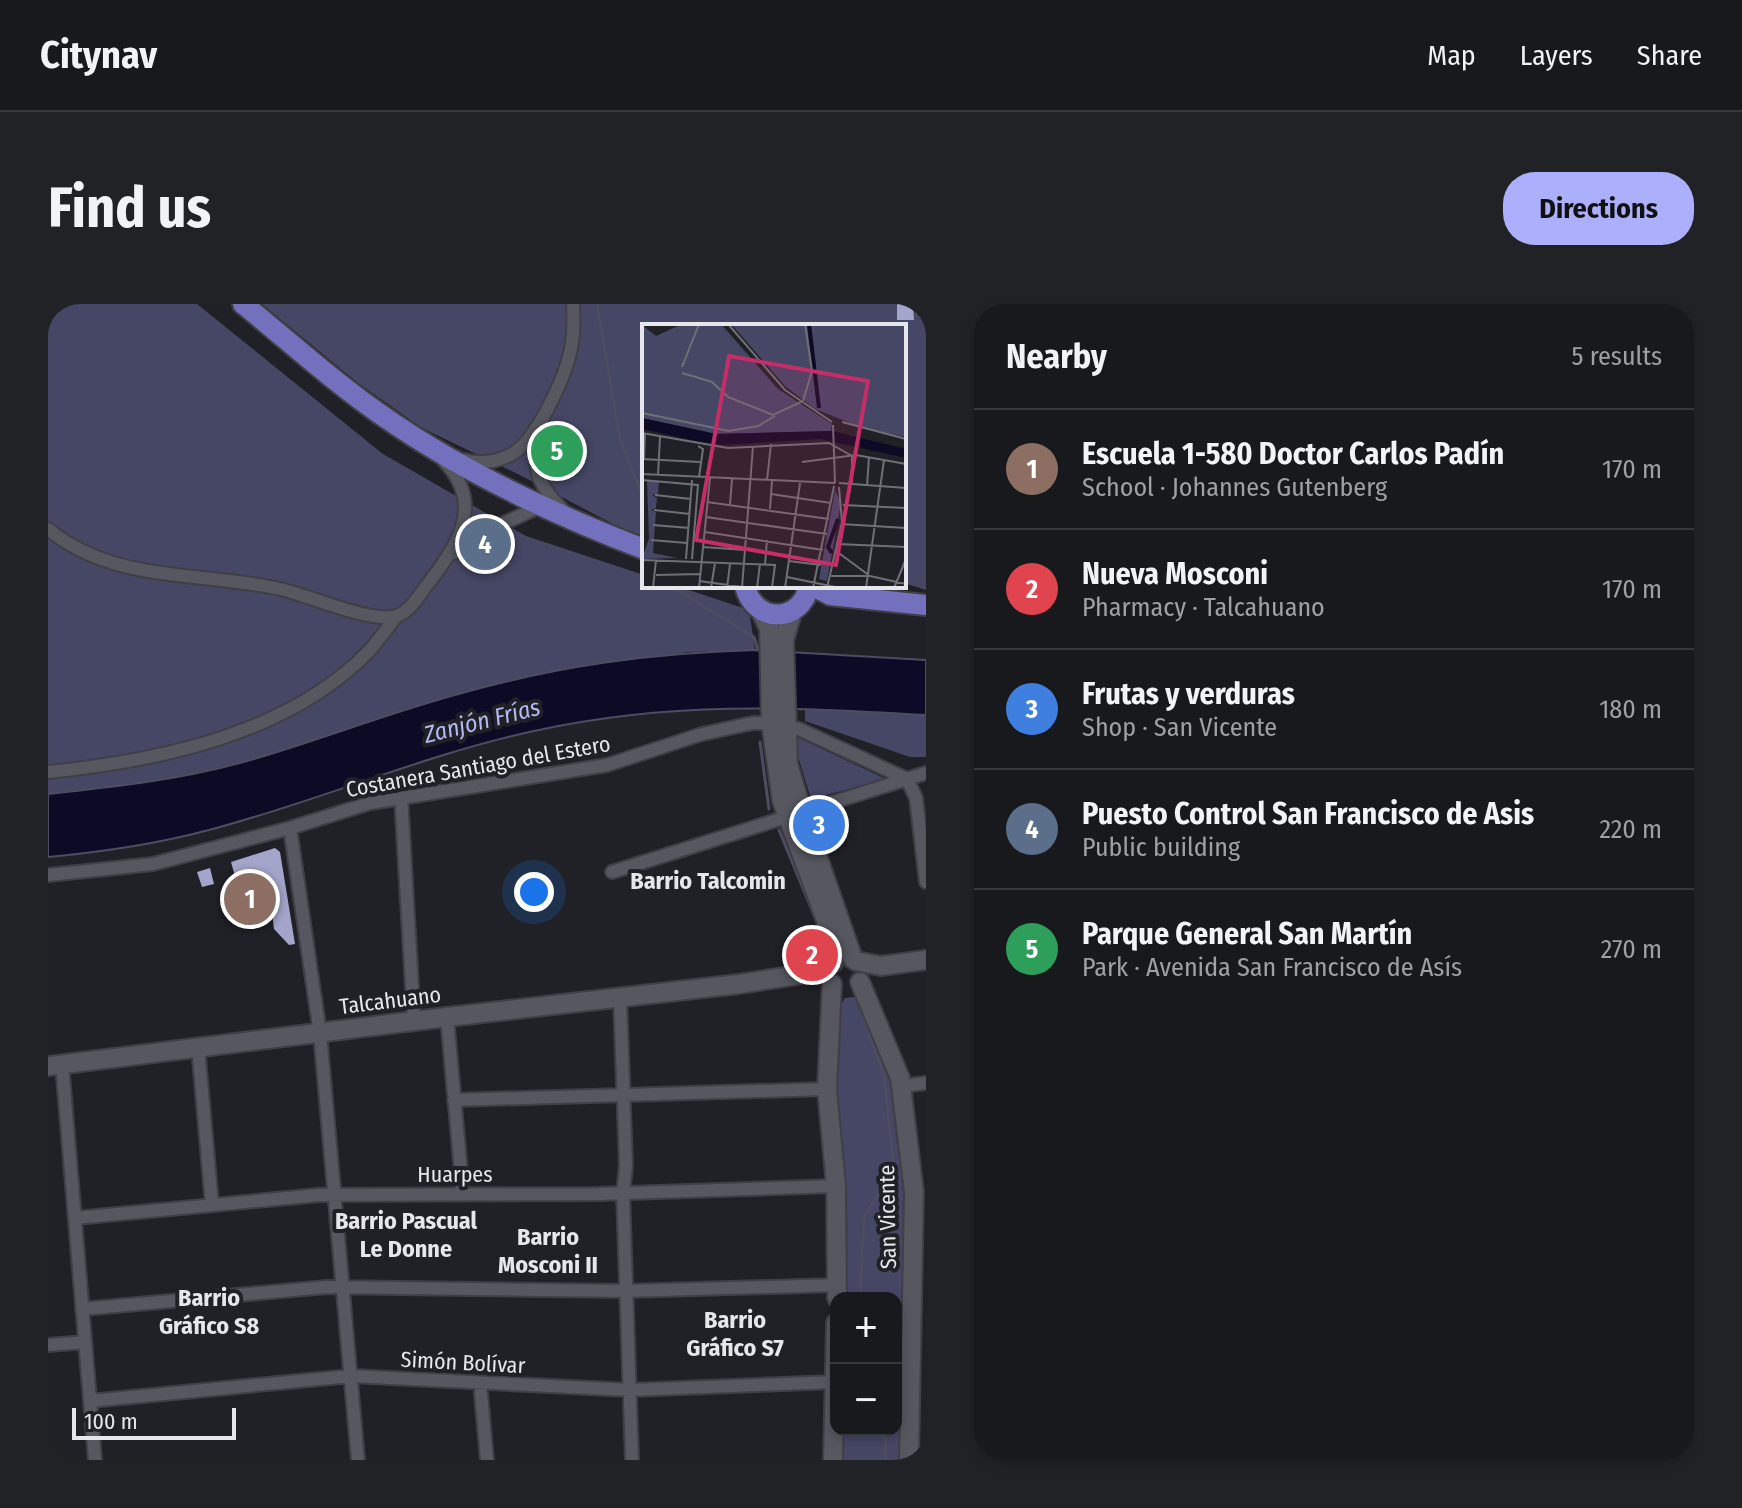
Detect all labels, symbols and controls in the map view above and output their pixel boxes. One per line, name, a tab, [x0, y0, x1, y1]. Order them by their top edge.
text: Citynav	[40, 32, 157, 78]
text: Map	[1427, 39, 1476, 72]
text: Layers	[1520, 39, 1593, 72]
text: Share	[1637, 39, 1702, 72]
button: Directions	[1503, 172, 1694, 245]
text: Find us	[48, 175, 211, 242]
inset map	[642, 324, 906, 588]
text: Nearby	[1006, 336, 1107, 377]
text: 5 results	[1572, 341, 1662, 372]
pin: 5	[531, 421, 583, 481]
text: Escuela 1-580 Doctor Carlos Padín	[1082, 436, 1504, 472]
text: 1	[1027, 454, 1038, 485]
text: 170 m	[1602, 454, 1662, 485]
text: School · Johannes Gutenberg	[1082, 472, 1387, 503]
pin: 4	[459, 514, 511, 574]
text: Nueva Mosconi	[1082, 556, 1268, 592]
text: 2	[1026, 574, 1038, 605]
text: 170 m	[1602, 574, 1662, 605]
text: Pharmacy · Talcahuano	[1082, 592, 1325, 623]
text: Frutas y verduras	[1082, 676, 1295, 712]
water label: Zanjón Frías	[420, 693, 543, 749]
text: 3	[1026, 694, 1038, 725]
text: 180 m	[1599, 694, 1662, 725]
text: Shop · San Vicente	[1082, 712, 1277, 743]
street label: Costanera Santiago del Estero	[344, 730, 612, 803]
pin: 3	[793, 795, 845, 855]
text: Puesto Control San Francisco de Asis	[1082, 796, 1534, 832]
text: 4	[1025, 814, 1039, 845]
text: 220 m	[1599, 814, 1662, 845]
text: Public building	[1082, 832, 1240, 863]
district label: Barrio Talcomin	[630, 867, 786, 895]
pin: 1	[224, 869, 276, 929]
your location	[514, 872, 554, 912]
text: Parque General San Martín	[1082, 916, 1412, 952]
pin: 2	[786, 925, 838, 985]
text: 5	[1026, 934, 1038, 965]
text: 270 m	[1601, 934, 1662, 965]
text: Park · Avenida San Francisco de Asís	[1082, 952, 1462, 983]
street label: Talcahuano	[338, 981, 443, 1020]
street label: Huarpes	[417, 1161, 493, 1188]
street label: San Vicente	[873, 1165, 902, 1269]
district label: Barrio Pascual Le Donne	[335, 1207, 478, 1263]
district label: Barrio Mosconi II	[498, 1223, 598, 1279]
district label: Barrio Gráfico S8	[159, 1284, 259, 1340]
map controls	[830, 1292, 902, 1436]
button: +	[830, 1292, 902, 1364]
district label: Barrio Gráfico S7	[686, 1306, 784, 1362]
street label: Simón Bolívar	[400, 1346, 526, 1379]
button: −	[830, 1364, 902, 1436]
scale bar	[72, 1404, 236, 1440]
text: 100 m	[84, 1408, 138, 1435]

